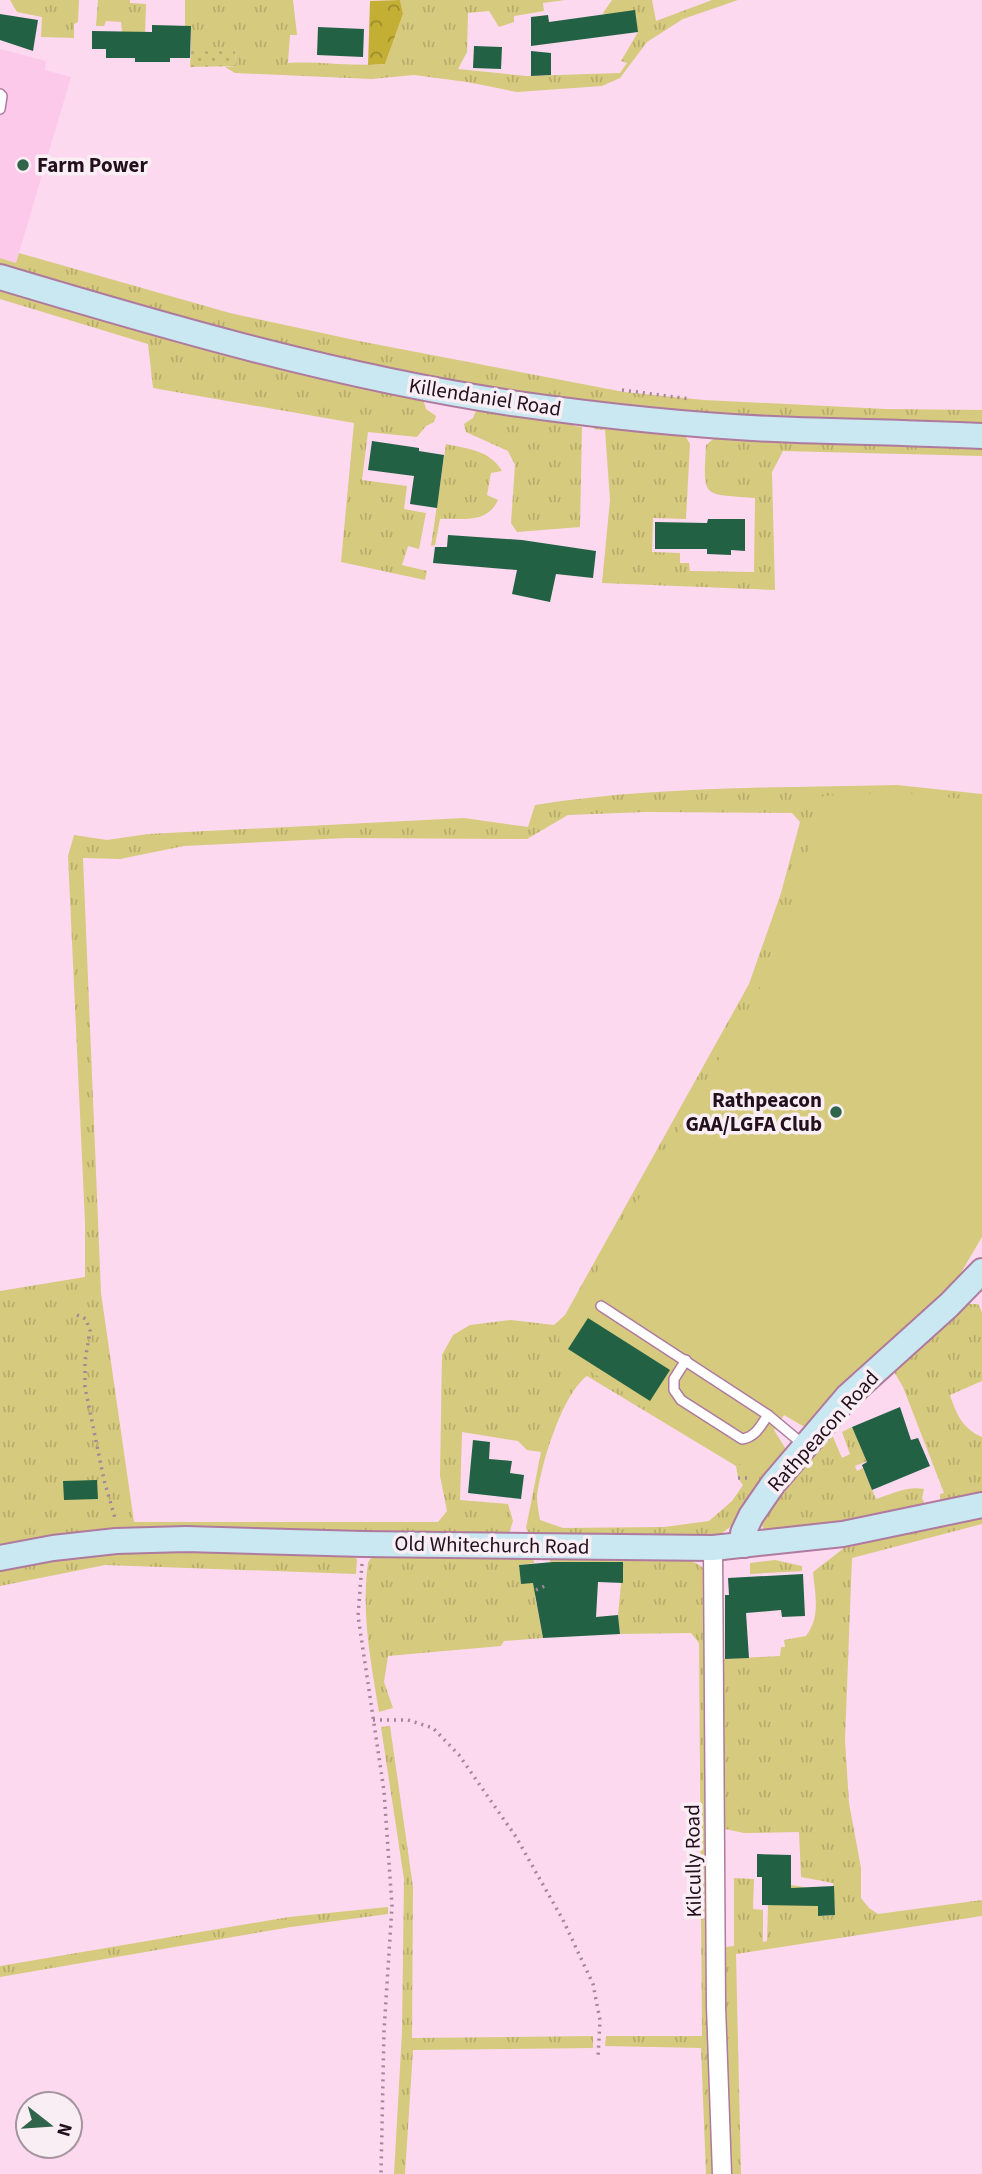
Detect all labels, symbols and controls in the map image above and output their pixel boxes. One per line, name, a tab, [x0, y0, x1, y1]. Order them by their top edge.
place label: Farm Power	[37, 150, 148, 180]
marker: Farm Power	[15, 157, 31, 173]
street label: Killendaniel Road	[407, 370, 563, 424]
place label: Rathpeacon GAA/LGFA Club	[686, 1085, 822, 1139]
marker: Rathpeacon GAA/LGFA Club	[828, 1104, 844, 1120]
street label: Rathpeacon Road	[760, 1364, 886, 1498]
street label: Old Whitechurch Road	[394, 1528, 590, 1562]
street label: Kilcully Road	[677, 1804, 709, 1918]
north arrow	[14, 2090, 84, 2160]
text: N	[49, 2120, 79, 2140]

